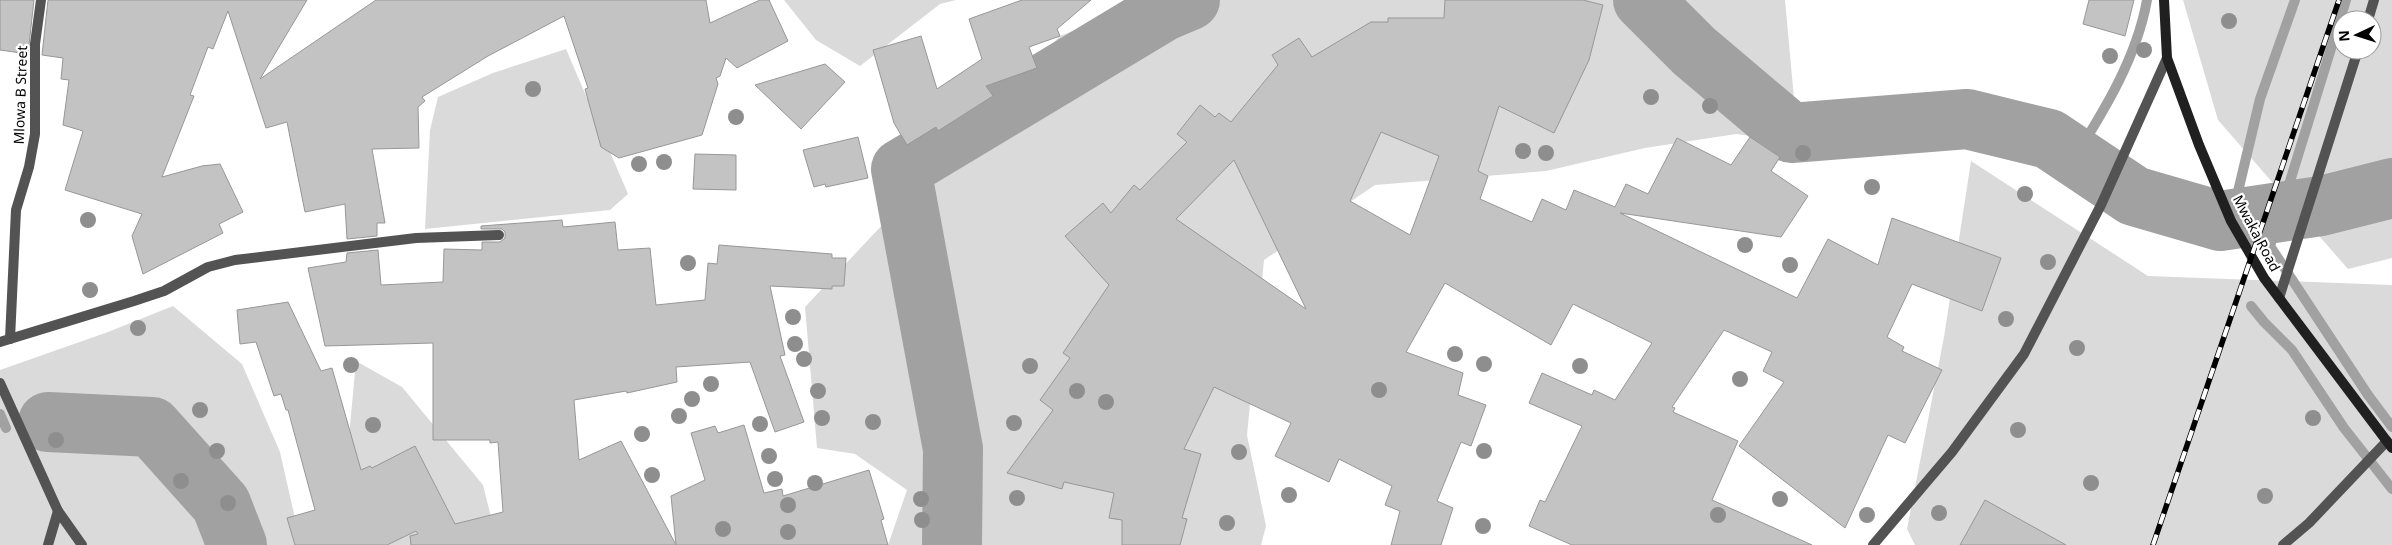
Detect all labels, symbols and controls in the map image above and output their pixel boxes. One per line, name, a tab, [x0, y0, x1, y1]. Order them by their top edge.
north arrow	[2332, 10, 2382, 60]
text: N	[2334, 30, 2353, 42]
street label: Mlowa B Street	[9, 45, 31, 145]
street label: Mwaka Road	[2229, 191, 2285, 275]

